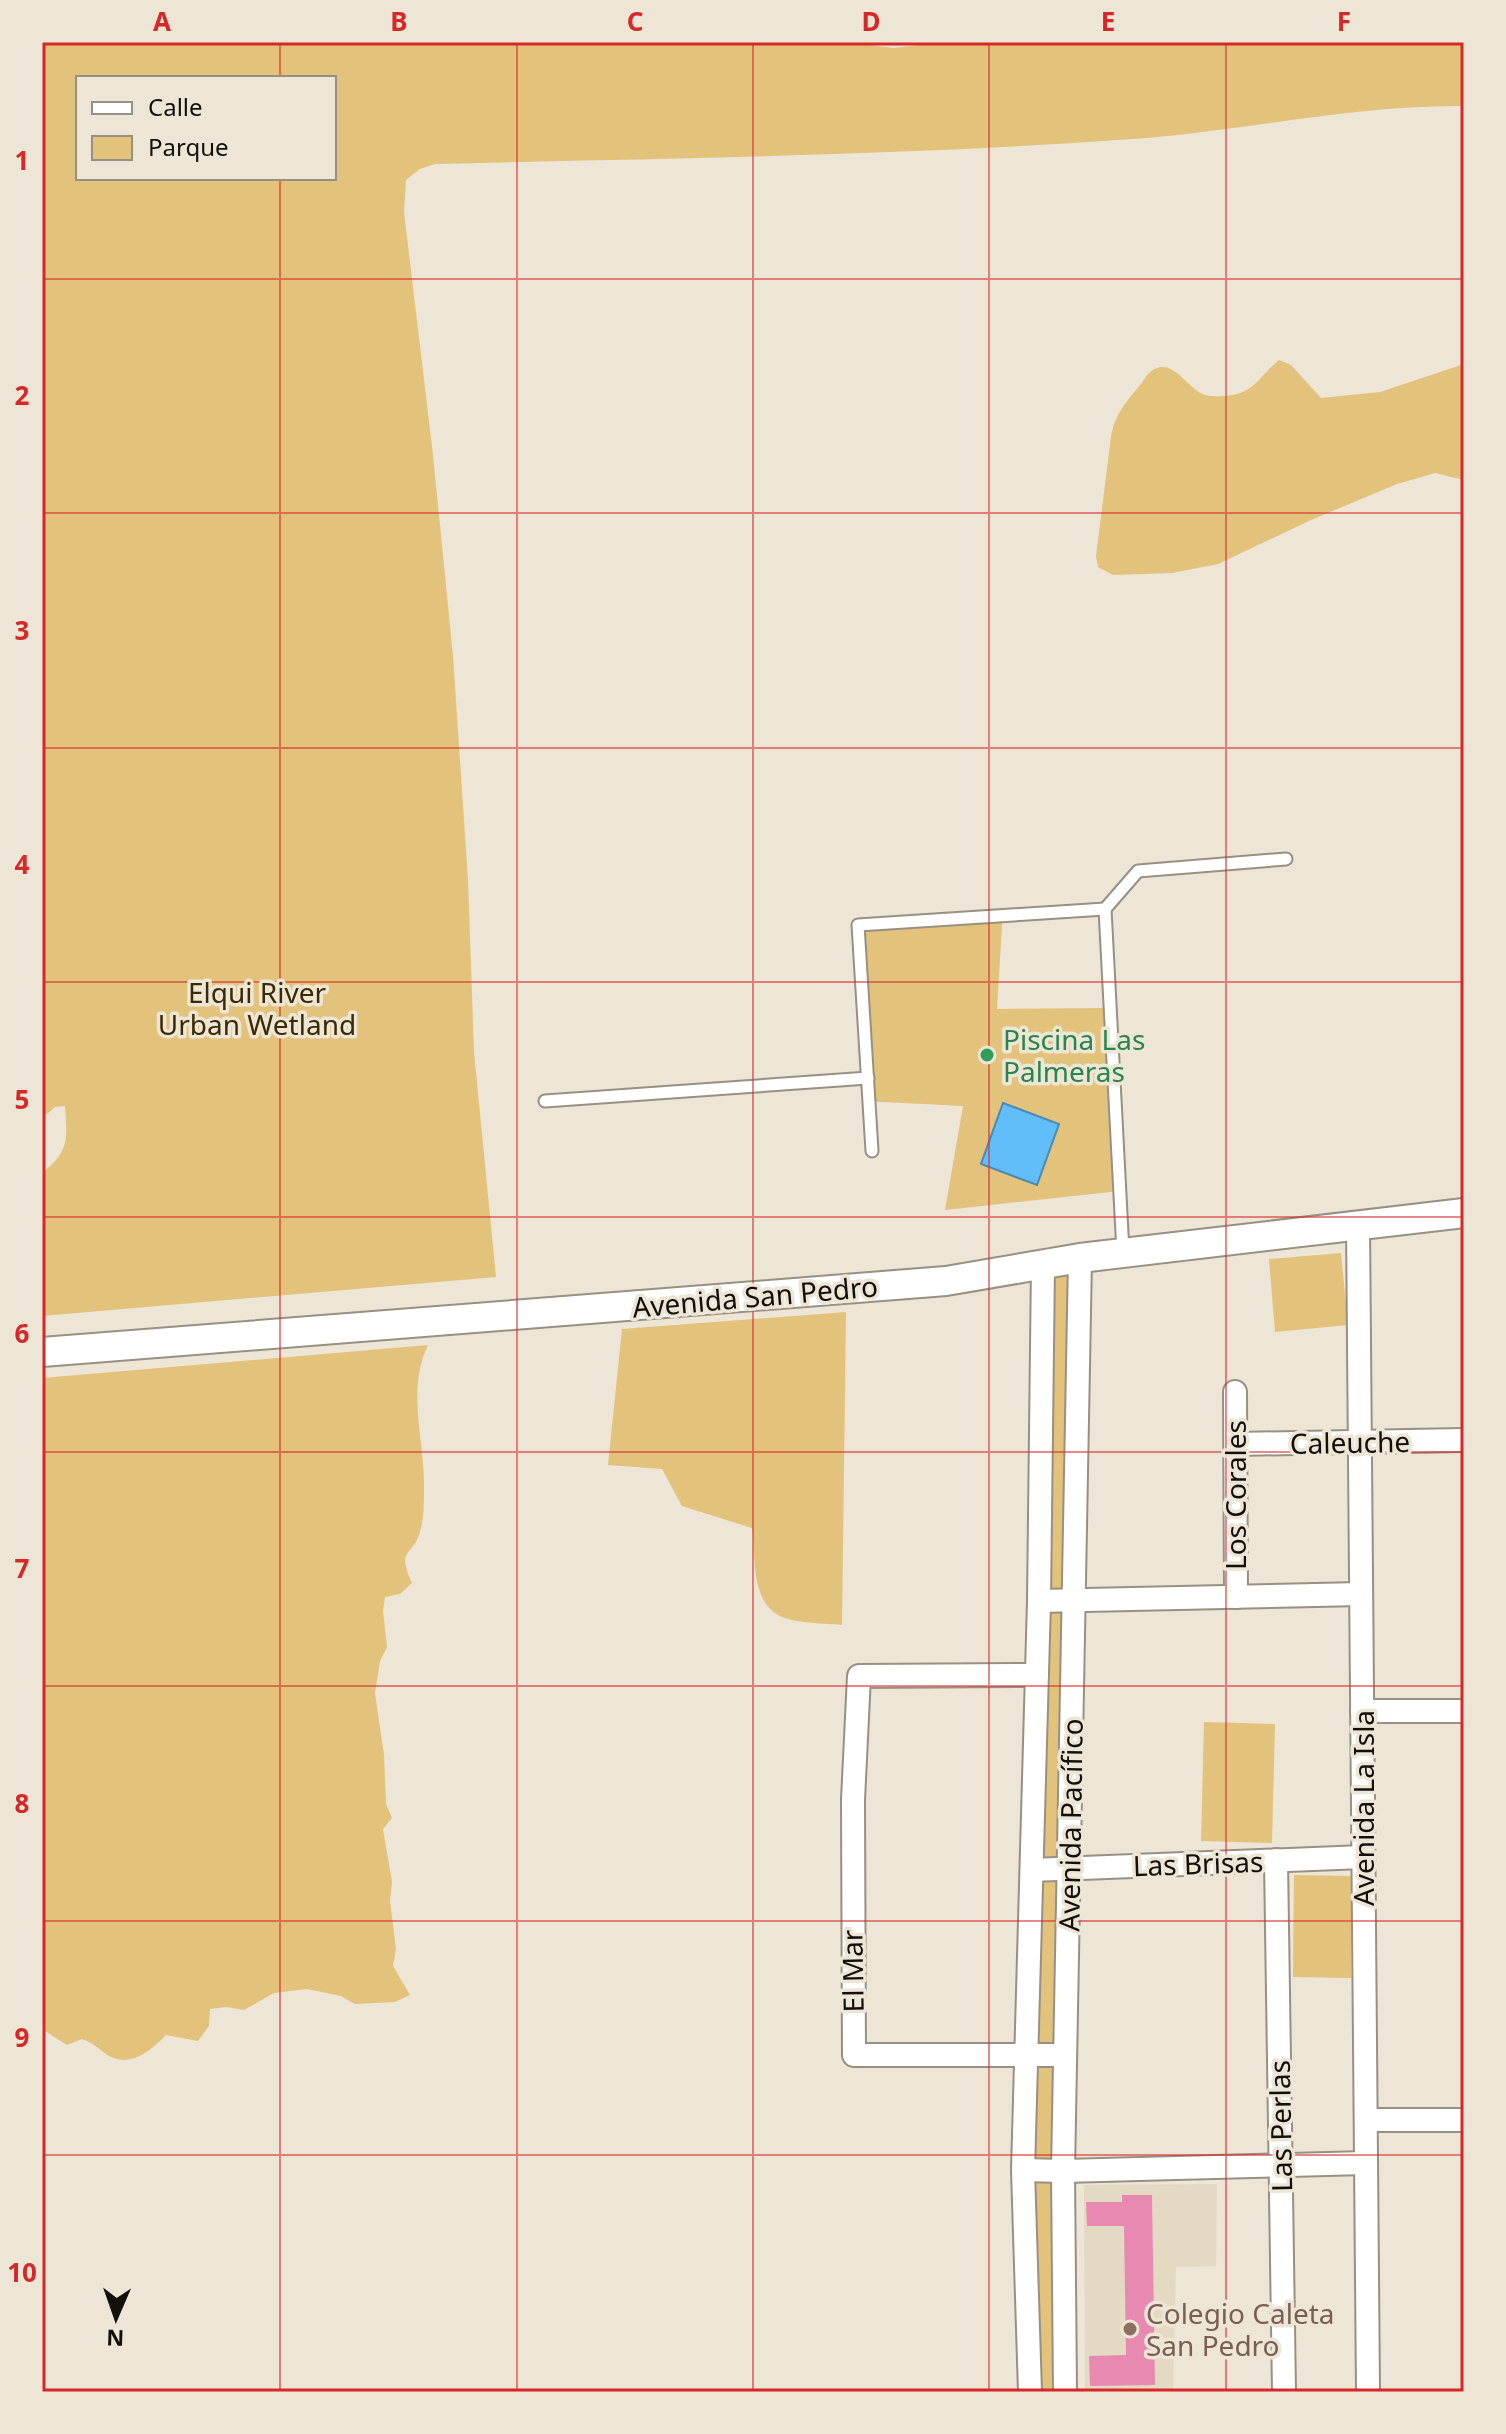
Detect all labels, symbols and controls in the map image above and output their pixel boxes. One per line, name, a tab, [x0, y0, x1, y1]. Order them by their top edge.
text: A	[153, 3, 171, 39]
text: B	[390, 3, 408, 39]
text: C	[627, 3, 643, 39]
text: D	[861, 3, 881, 39]
text: E	[1101, 3, 1115, 39]
text: F	[1337, 3, 1351, 39]
legend	[76, 76, 336, 180]
text: Calle	[148, 90, 203, 123]
text: Parque	[148, 130, 229, 163]
text: 1	[15, 142, 29, 178]
text: 2	[15, 377, 30, 413]
text: 3	[15, 612, 29, 648]
text: 4	[15, 846, 30, 882]
park label: Elqui River Urban Wetland	[158, 973, 356, 1043]
place label: Piscina Las Palmeras	[1003, 1020, 1145, 1090]
marker: Piscina Las Palmeras	[978, 1046, 996, 1064]
text: 5	[15, 1081, 29, 1117]
street label: Avenida San Pedro	[631, 1266, 879, 1326]
text: 6	[15, 1315, 30, 1351]
street label: Los Corales	[1216, 1420, 1254, 1570]
street label: Caleuche	[1290, 1422, 1410, 1462]
text: 7	[15, 1550, 30, 1586]
street label: Avenida La Isla	[1344, 1710, 1382, 1906]
street label: Avenida Pacífico	[1049, 1718, 1091, 1932]
text: 8	[15, 1785, 29, 1821]
street label: Las Brisas	[1132, 1842, 1264, 1884]
street label: El Mar	[832, 1929, 872, 2013]
text: 9	[15, 2019, 29, 2055]
street label: Las Perlas	[1260, 2060, 1300, 2192]
text: 10	[7, 2254, 37, 2290]
north arrow	[76, 2278, 156, 2358]
place label: Colegio Caleta San Pedro	[1146, 2294, 1335, 2364]
marker: Colegio Caleta San Pedro	[1121, 2320, 1139, 2338]
text: N	[106, 2324, 125, 2354]

